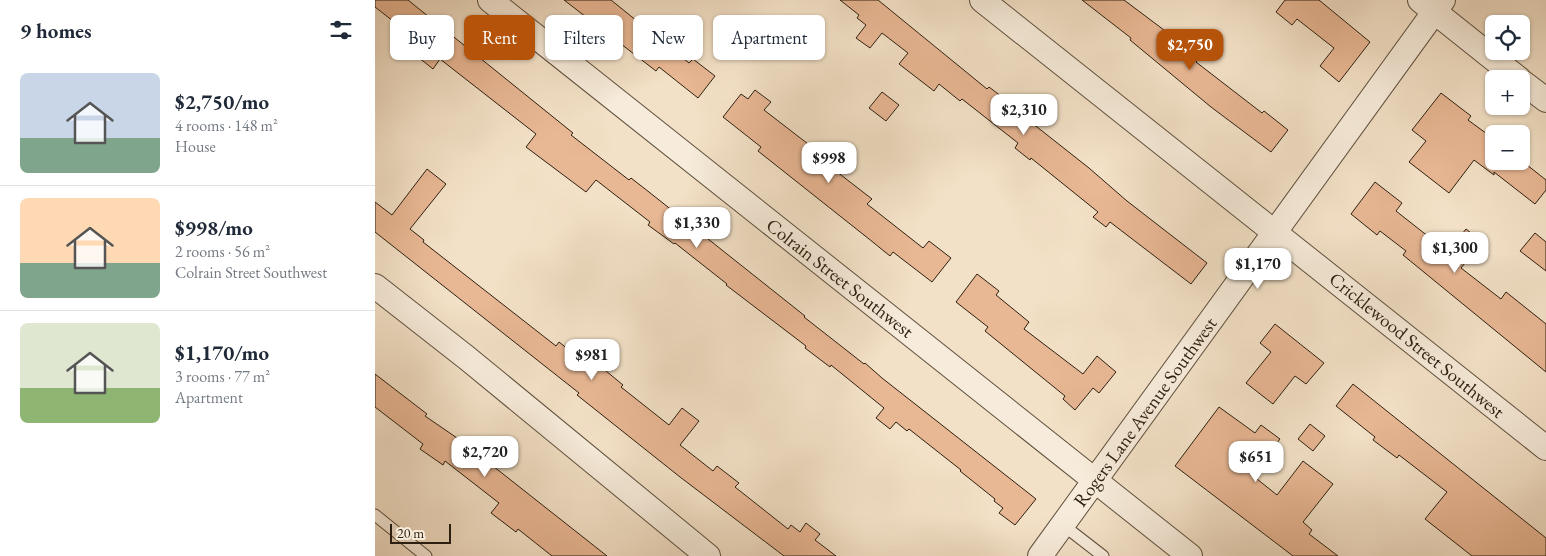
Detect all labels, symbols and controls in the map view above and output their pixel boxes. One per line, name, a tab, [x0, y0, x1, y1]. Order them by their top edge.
chip: Buy	[390, 15, 454, 60]
chip: Rent	[464, 15, 535, 60]
chip: Filters	[545, 15, 623, 60]
chip: New	[633, 15, 703, 60]
chip: Apartment	[713, 15, 825, 60]
map controls	[1485, 15, 1530, 170]
button: locate	[1485, 15, 1530, 60]
icon: filters	[327, 16, 355, 44]
text: 9 homes	[20, 17, 92, 44]
pin: $2,750	[1149, 28, 1231, 71]
text: $2,750	[1167, 34, 1213, 55]
button: +	[1485, 70, 1530, 115]
text: $2,750/mo	[175, 88, 269, 115]
icon: home	[60, 93, 120, 153]
pin: $2,310	[983, 94, 1065, 136]
text: $2,310	[1001, 99, 1047, 120]
text: 4 rooms · 148 m²	[175, 115, 278, 136]
button: −	[1485, 125, 1530, 170]
text: House	[175, 136, 216, 157]
pin: $998	[799, 142, 859, 184]
text: $998	[813, 147, 845, 168]
pin: $1,330	[656, 206, 738, 249]
text: $1,330	[674, 212, 720, 233]
street label: Colrain Street Southwest	[761, 213, 919, 343]
text: $998/mo	[175, 214, 253, 241]
icon: home	[60, 218, 120, 278]
pin: $1,300	[1414, 232, 1496, 274]
text: $1,300	[1432, 237, 1478, 258]
text: 2 rooms · 56 m²	[175, 241, 270, 262]
pin: $1,170	[1217, 248, 1299, 290]
text: $1,170	[1235, 253, 1281, 274]
text: Colrain Street Southwest	[175, 262, 327, 283]
street label: Cricklewood Street Southwest	[1324, 266, 1510, 424]
street label: Rogers Lane Avenue Southwest	[1068, 312, 1222, 512]
pin: $981	[562, 338, 622, 381]
text: $1,170/mo	[175, 339, 269, 366]
icon: home	[60, 343, 120, 403]
text: $981	[576, 344, 608, 365]
text: 3 rooms · 77 m²	[175, 366, 270, 387]
text: Apartment	[175, 387, 243, 408]
pin: $2,720	[444, 436, 526, 478]
pin: $651	[1226, 440, 1286, 483]
text: $2,720	[462, 441, 508, 462]
text: $651	[1240, 446, 1272, 467]
scale bar	[390, 521, 451, 544]
text: 20 m	[397, 524, 424, 542]

